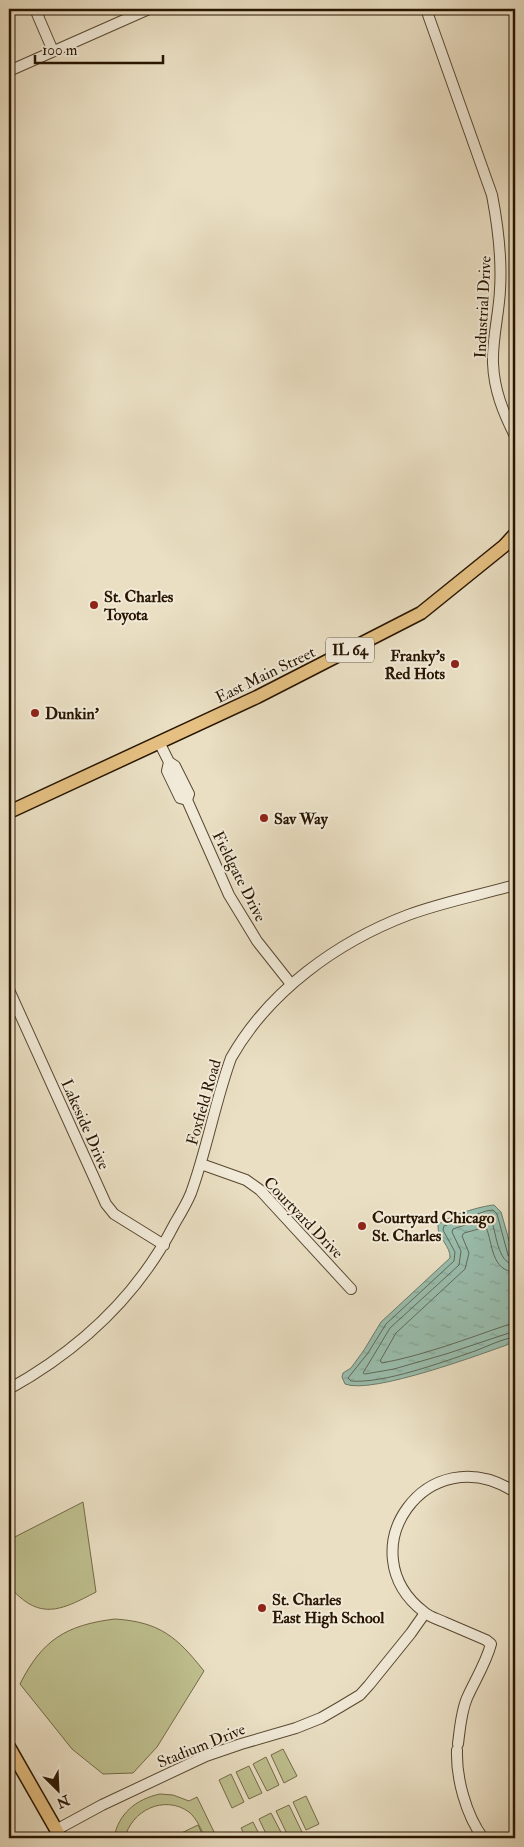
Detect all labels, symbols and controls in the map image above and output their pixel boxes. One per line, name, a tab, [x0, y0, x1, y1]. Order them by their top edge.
scale bar	[35, 32, 162, 64]
text: 100 m	[42, 41, 78, 60]
street label: Industrial Drive	[470, 255, 496, 359]
place label: St. Charles Toyota	[103, 587, 174, 626]
marker: St. Charles Toyota	[88, 599, 100, 611]
road number: IL 64	[326, 638, 374, 662]
street label: East Main Street	[212, 642, 319, 708]
place label: Franky's Red Hots	[384, 646, 446, 684]
marker: Franky's Red Hots	[449, 658, 461, 670]
place label: Dunkin'	[45, 704, 100, 724]
marker: Dunkin'	[29, 707, 41, 719]
place label: Sav Way	[274, 809, 329, 830]
marker: Sav Way	[258, 812, 270, 824]
street label: Fieldgate Drive	[208, 828, 271, 925]
street label: Foxfield Road	[182, 1057, 226, 1148]
street label: Lakeside Drive	[56, 1076, 114, 1173]
street label: Courtyard Drive	[259, 1173, 348, 1263]
place label: Courtyard Chicago St. Charles	[372, 1208, 495, 1246]
marker: Courtyard Chicago St. Charles	[356, 1220, 368, 1232]
place label: St. Charles East High School	[272, 1590, 385, 1629]
marker: St. Charles East High School	[256, 1602, 268, 1614]
street label: Stadium Drive	[154, 1719, 249, 1773]
north arrow	[32, 1764, 82, 1814]
text: N	[53, 1791, 73, 1812]

